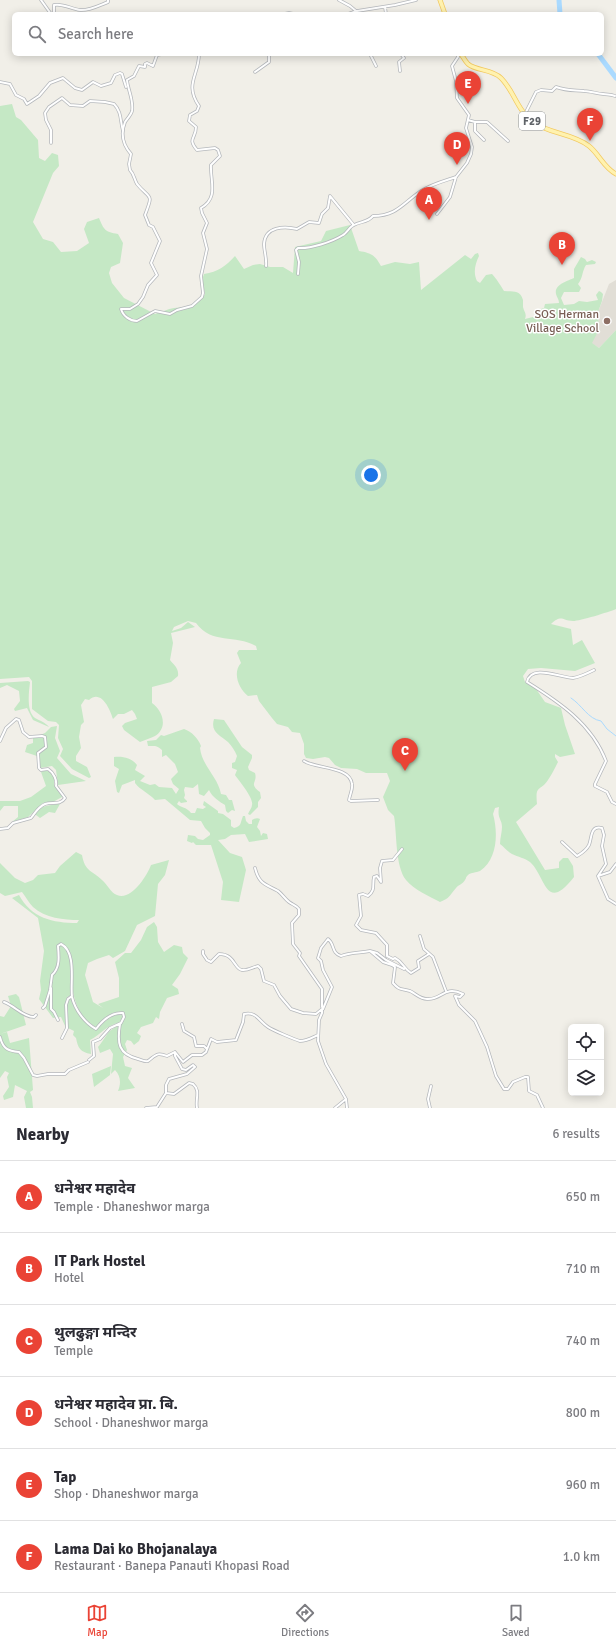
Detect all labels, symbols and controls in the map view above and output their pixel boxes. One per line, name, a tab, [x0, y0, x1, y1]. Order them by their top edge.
search box	[12, 12, 604, 56]
icon: search	[26, 23, 48, 45]
text: Search here	[58, 25, 134, 43]
pin: E	[455, 71, 481, 104]
pin: F	[577, 108, 603, 141]
road number: F29	[519, 112, 545, 130]
pin: D	[444, 132, 470, 165]
pin: A	[416, 187, 442, 220]
pin: B	[549, 232, 575, 265]
place label: SOS Herman Village School	[526, 307, 599, 336]
marker: SOS Herman Village School	[602, 316, 612, 326]
your location	[361, 465, 381, 485]
pin: C	[392, 738, 418, 771]
map controls	[568, 1024, 604, 1096]
button: locate	[568, 1024, 604, 1060]
button: layers	[568, 1060, 604, 1096]
text: Nearby	[16, 1124, 69, 1145]
text: 6 results	[552, 1126, 600, 1142]
text: धनेश्वर महादेव	[54, 1179, 135, 1197]
text: A	[25, 1189, 33, 1205]
text: 650 m	[566, 1189, 600, 1205]
text: Temple · Dhaneshwor marga	[54, 1199, 210, 1215]
text: IT Park Hostel	[54, 1252, 145, 1270]
text: B	[25, 1261, 33, 1277]
text: 710 m	[566, 1261, 600, 1277]
text: Hotel	[54, 1270, 84, 1286]
text: थुलढुङ्गा मन्दिर	[54, 1323, 137, 1341]
text: C	[25, 1333, 33, 1349]
text: 740 m	[566, 1333, 600, 1349]
text: Temple	[54, 1343, 93, 1359]
text: धनेश्वर महादेव प्रा. बि.	[54, 1395, 178, 1413]
text: D	[25, 1405, 33, 1421]
text: 800 m	[566, 1405, 600, 1421]
text: School · Dhaneshwor marga	[54, 1415, 208, 1431]
text: Tap	[54, 1468, 76, 1486]
text: E	[25, 1477, 33, 1493]
text: 960 m	[566, 1477, 600, 1493]
text: Shop · Dhaneshwor marga	[54, 1486, 199, 1502]
text: Lama Dai ko Bhojanalaya	[54, 1540, 217, 1558]
text: F	[26, 1549, 32, 1565]
text: 1.0 km	[563, 1549, 600, 1565]
text: Restaurant · Banepa Panauti Khopasi Road	[54, 1558, 290, 1574]
tab: Map	[86, 1602, 108, 1639]
tab: Directions	[281, 1602, 329, 1639]
tab: Saved	[502, 1602, 530, 1639]

